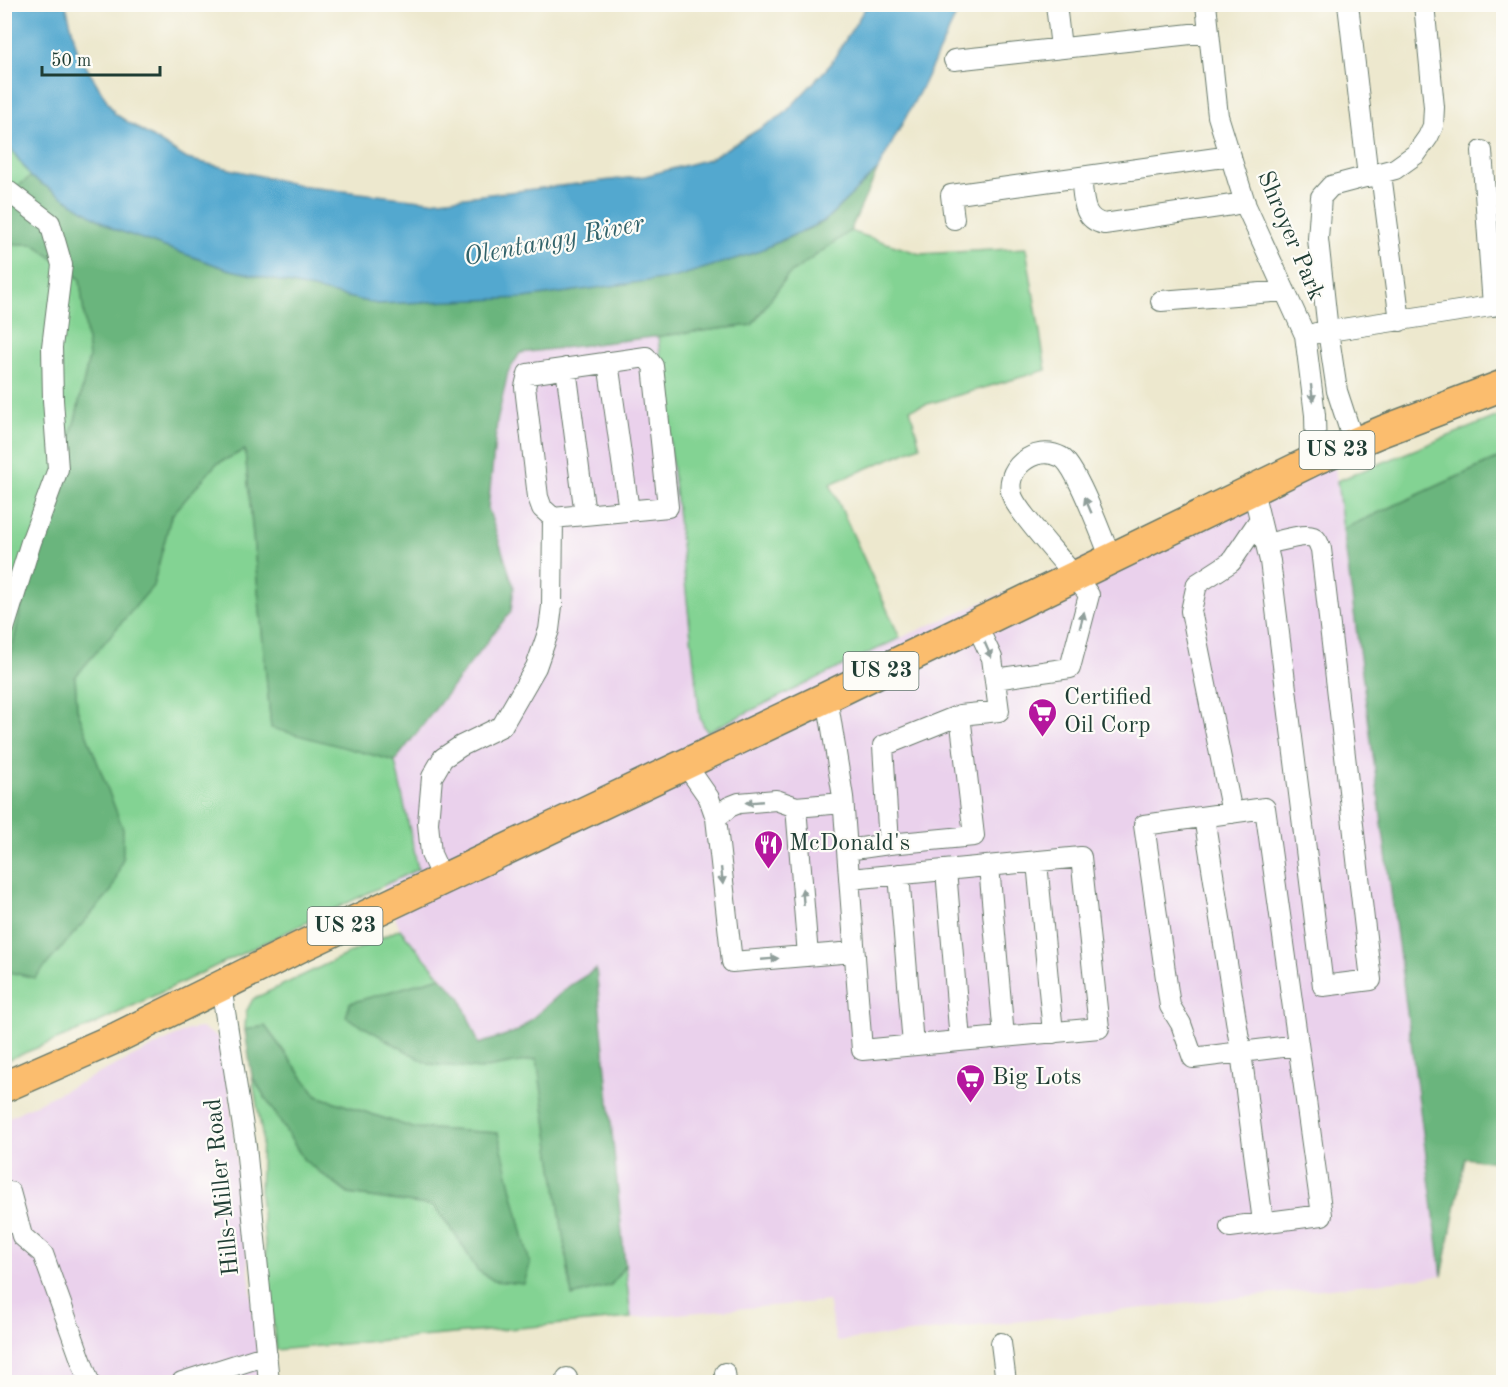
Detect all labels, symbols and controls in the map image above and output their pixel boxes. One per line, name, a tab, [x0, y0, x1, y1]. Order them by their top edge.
scale bar	[42, 39, 160, 77]
text: 50 m	[51, 52, 91, 70]
street label: Shroyer Park	[1252, 168, 1328, 304]
water label: Olentangy River	[462, 211, 647, 271]
one-way arrow	[1307, 383, 1317, 402]
road number: US 23	[1300, 431, 1374, 469]
one-way arrow	[1083, 495, 1093, 513]
one-way arrow	[1077, 611, 1087, 629]
one-way arrow	[983, 642, 993, 660]
road number: US 23	[844, 652, 918, 690]
place label: Certified Oil Corp	[1064, 686, 1152, 738]
supermarket icon: Certified Oil Corp	[1027, 696, 1059, 738]
one-way arrow	[745, 797, 764, 807]
restaurant icon: McDonald's	[752, 828, 784, 870]
place label: McDonald's	[789, 832, 910, 856]
one-way arrow	[718, 867, 727, 886]
one-way arrow	[799, 888, 808, 907]
road number: US 23	[308, 907, 382, 945]
one-way arrow	[761, 954, 780, 964]
supermarket icon: Big Lots	[955, 1062, 987, 1104]
place label: Big Lots	[992, 1066, 1082, 1090]
street label: Hills-Miller Road	[202, 1097, 244, 1277]

